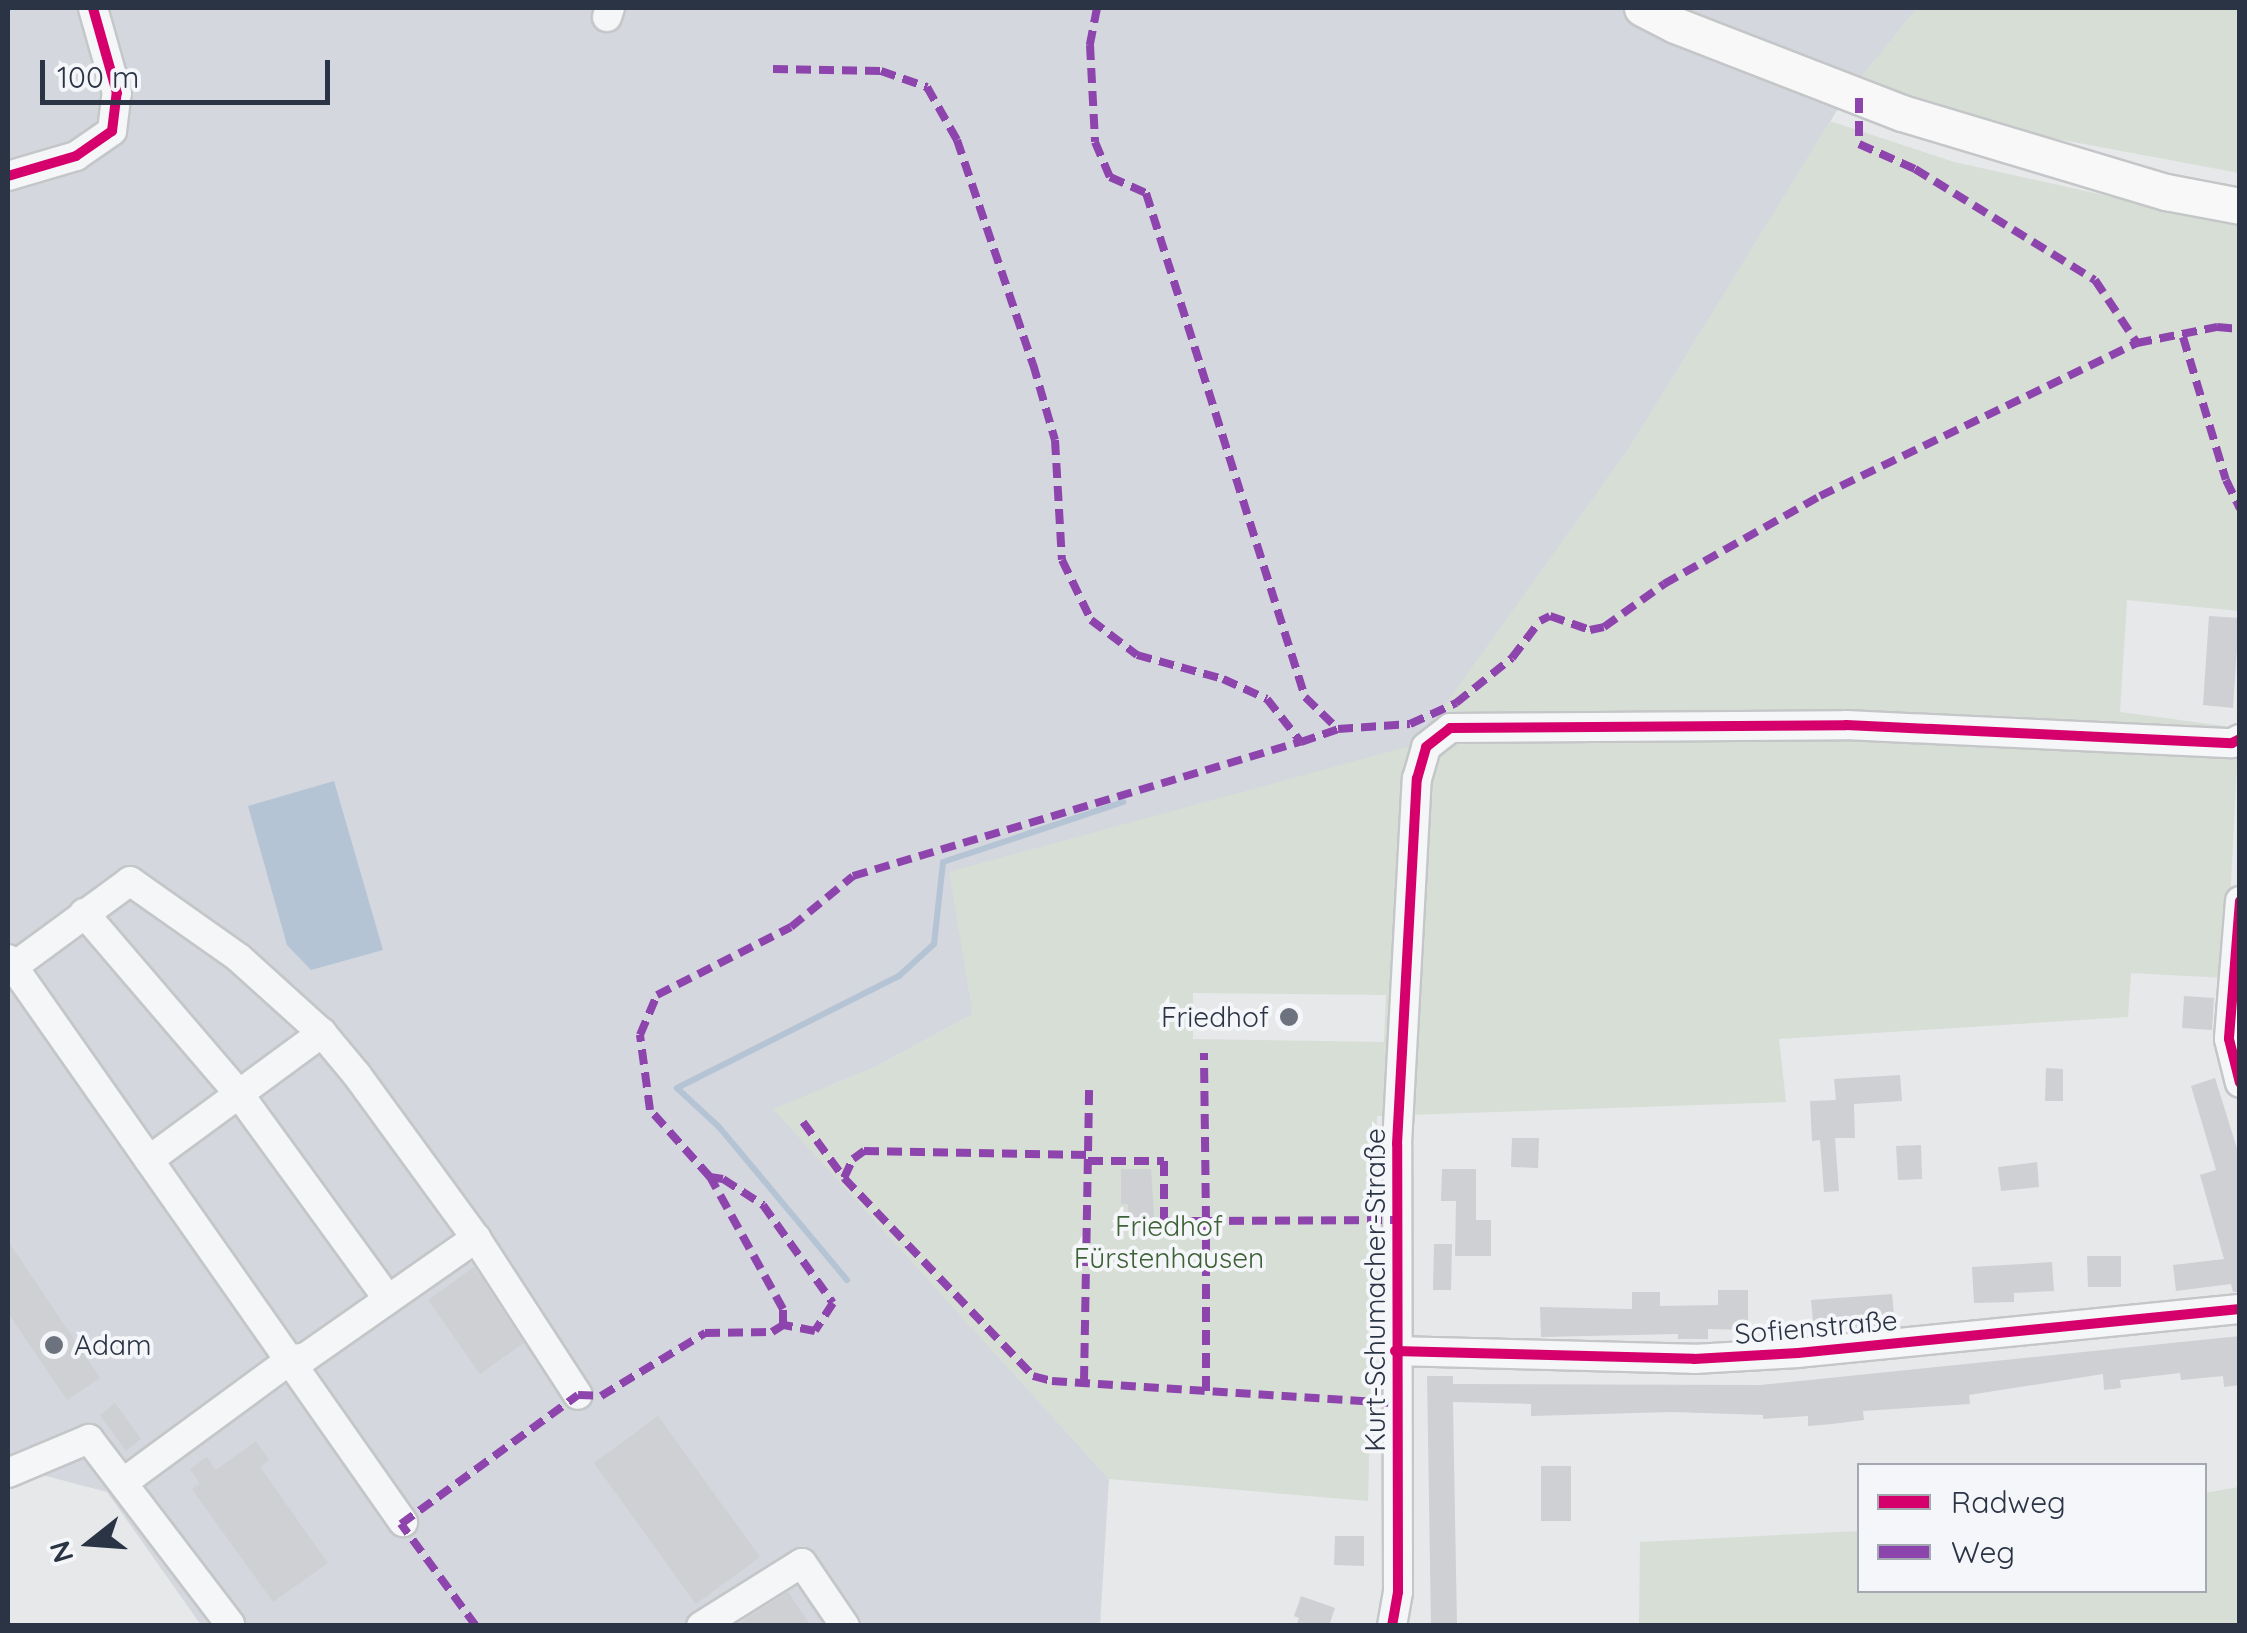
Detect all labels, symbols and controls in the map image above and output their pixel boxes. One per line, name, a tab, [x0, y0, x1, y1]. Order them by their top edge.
scale bar	[45, 40, 335, 102]
text: 100 m	[57, 58, 139, 96]
place label: Friedhof	[1161, 1000, 1269, 1034]
marker: Friedhof	[1278, 1006, 1300, 1028]
street label: Kurt-Schumacher-Straße	[1358, 1128, 1392, 1452]
park label: Friedhof Fürstenhausen	[1074, 1209, 1264, 1275]
street label: Sofienstraße	[1733, 1303, 1899, 1351]
place label: Adam	[74, 1328, 152, 1362]
marker: Adam	[43, 1334, 65, 1356]
legend	[1857, 1463, 2207, 1593]
text: Radweg	[1951, 1483, 2066, 1521]
north arrow	[40, 1493, 140, 1593]
text: Weg	[1951, 1533, 2015, 1571]
text: N	[41, 1537, 81, 1567]

